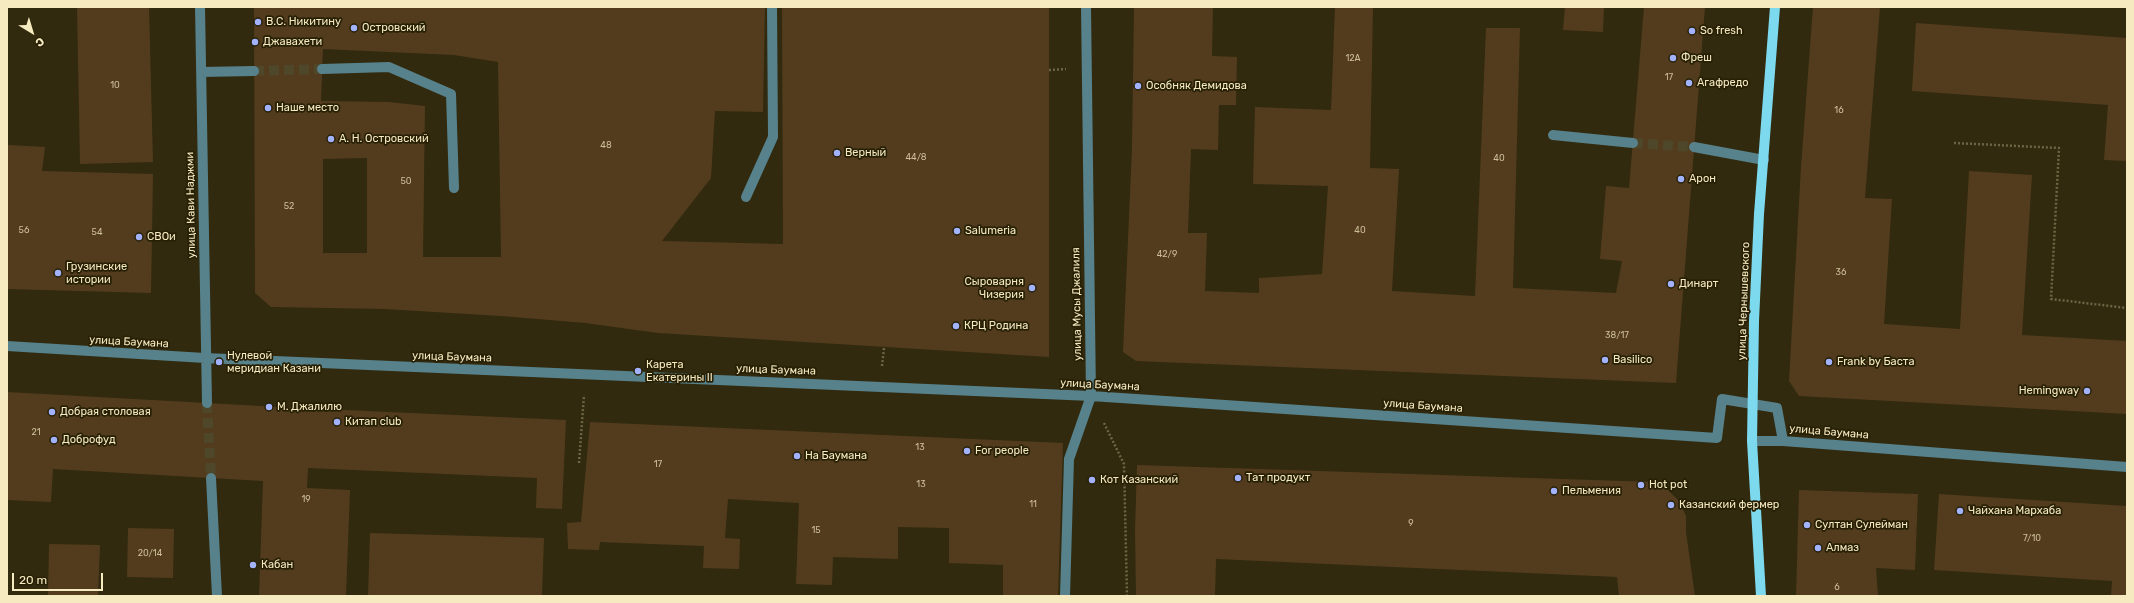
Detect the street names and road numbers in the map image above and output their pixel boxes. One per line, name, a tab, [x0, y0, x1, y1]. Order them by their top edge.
street label: улица Кави Наджми	[183, 152, 199, 258]
street label: улица Чернышевского	[1735, 241, 1753, 361]
street label: улица Мусы Джалиля	[1069, 247, 1085, 361]
street label: улица Баумана	[89, 333, 169, 351]
street label: улица Баумана	[412, 349, 492, 365]
street label: улица Баумана	[736, 362, 816, 378]
street label: улица Баумана	[1060, 376, 1140, 394]
street label: улица Баумана	[1383, 397, 1463, 415]
street label: улица Баумана	[1789, 422, 1869, 442]

